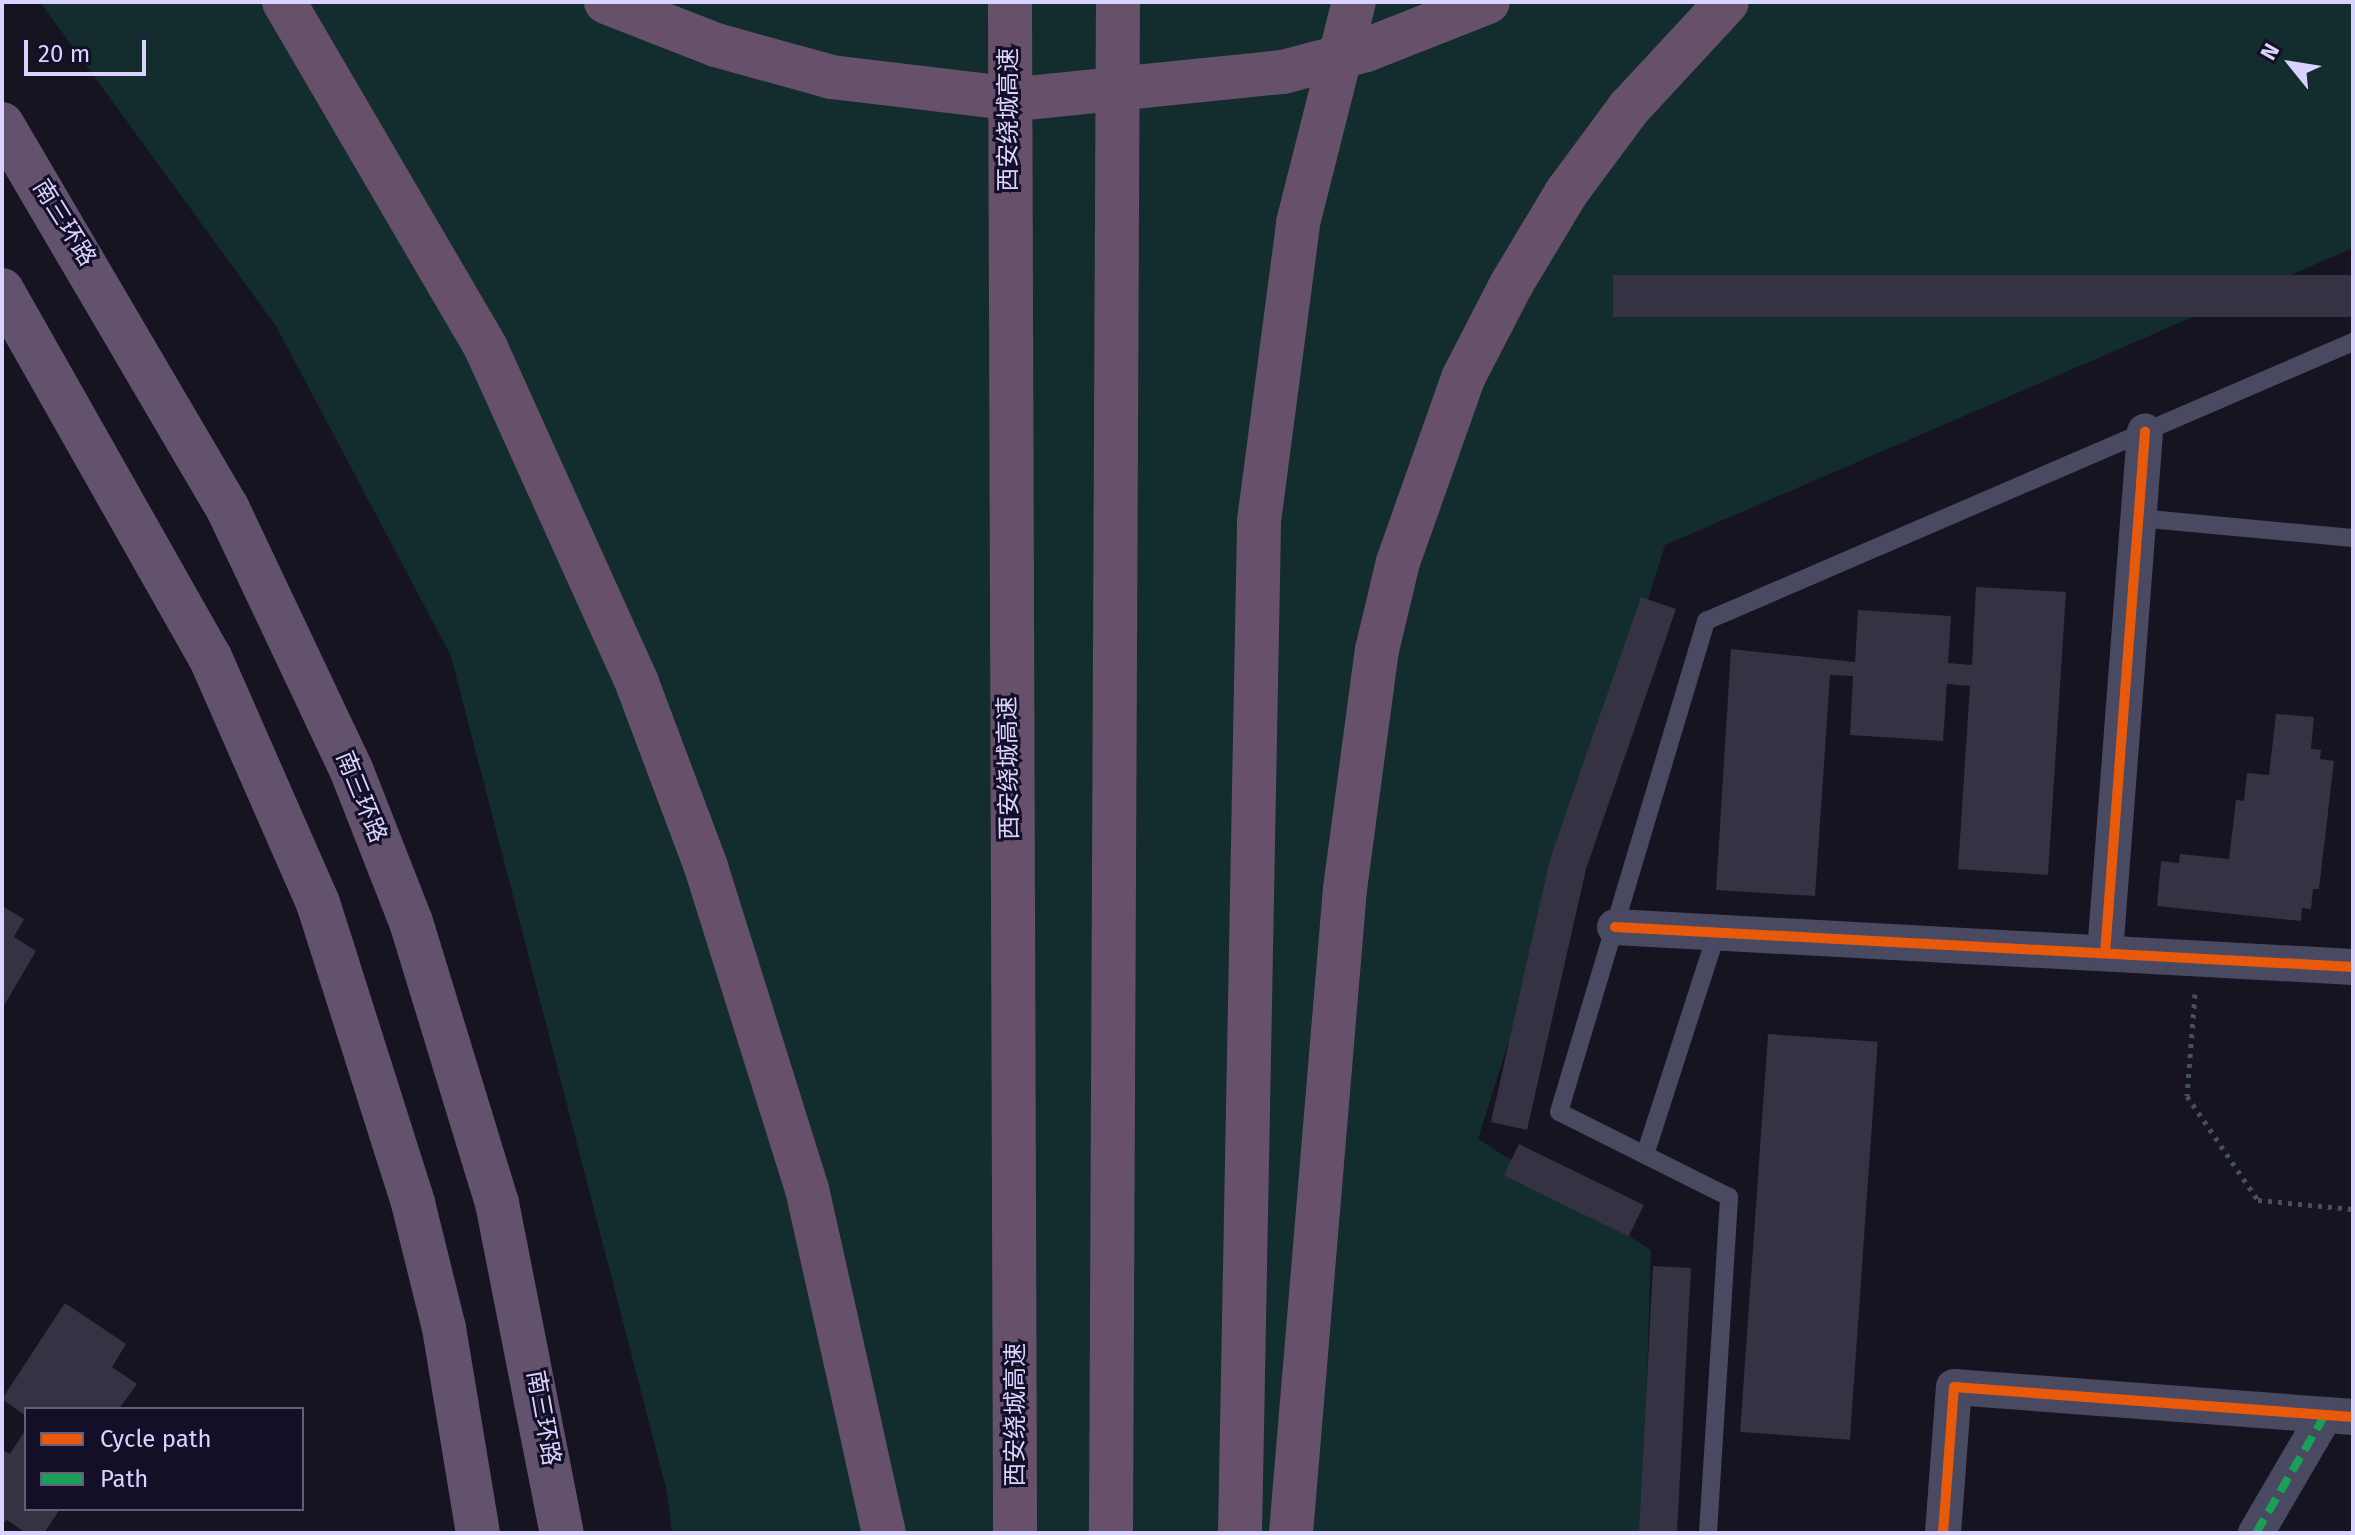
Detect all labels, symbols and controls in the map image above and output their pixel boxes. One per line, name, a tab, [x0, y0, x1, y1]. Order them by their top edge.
scale bar	[28, 24, 150, 74]
north arrow	[2251, 24, 2331, 104]
text: N	[2254, 39, 2285, 65]
text: 20 m	[38, 40, 90, 68]
street label: 西安绕城高速	[995, 48, 1023, 192]
street label: 南三环路	[26, 175, 102, 271]
street label: 西安绕城高速	[993, 696, 1025, 840]
street label: 南三环路	[330, 747, 392, 847]
street label: 西安绕城高速	[1002, 1343, 1030, 1487]
street label: 南三环路	[520, 1368, 566, 1468]
legend	[24, 1407, 304, 1511]
text: Cycle path	[100, 1425, 212, 1453]
text: Path	[100, 1465, 148, 1493]

